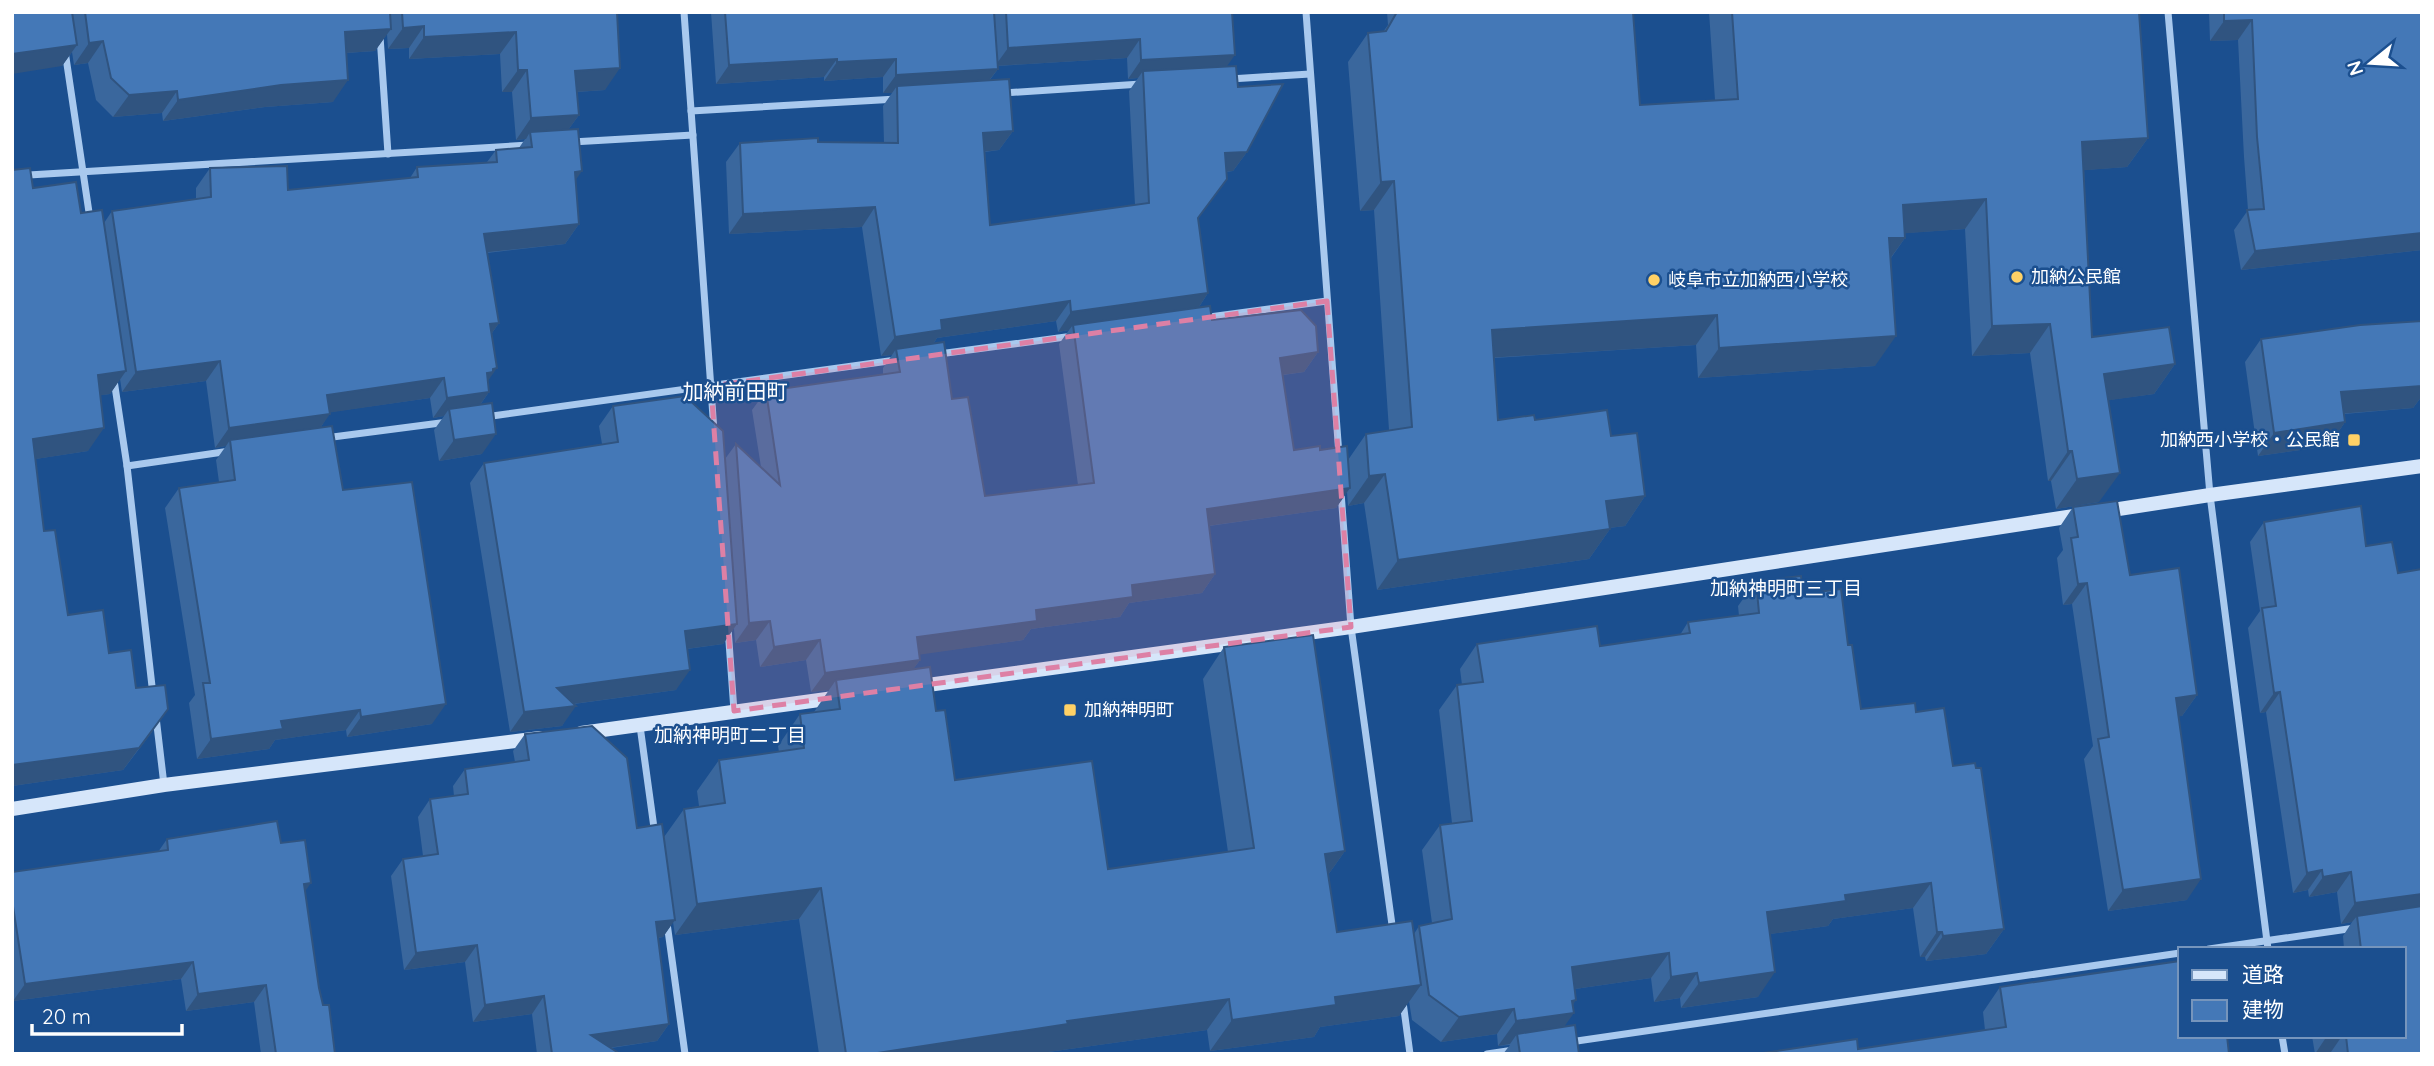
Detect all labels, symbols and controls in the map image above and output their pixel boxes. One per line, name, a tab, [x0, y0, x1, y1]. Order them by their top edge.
north arrow	[2336, 28, 2406, 98]
text: N	[2341, 58, 2368, 79]
place label: 加納公民館	[2031, 265, 2121, 288]
place label: 岐阜市立加納西小学校	[1668, 268, 1848, 291]
marker: 加納公民館	[2009, 269, 2025, 285]
marker: 岐阜市立加納西小学校	[1646, 272, 1662, 288]
district label: 加納前田町	[683, 378, 788, 404]
place label: 加納西小学校・公民館	[2160, 428, 2340, 451]
marker: 加納西小学校・公民館	[2346, 432, 2362, 448]
district label: 加納神明町三丁目	[1710, 576, 1862, 600]
place label: 加納神明町	[1084, 698, 1174, 721]
marker: 加納神明町	[1062, 702, 1078, 718]
district label: 加納神明町二丁目	[654, 723, 806, 747]
legend	[2178, 947, 2406, 1038]
text: 道路	[2242, 961, 2284, 987]
scale bar	[32, 992, 182, 1036]
text: 建物	[2242, 996, 2284, 1022]
text: 20 m	[42, 1003, 91, 1029]

